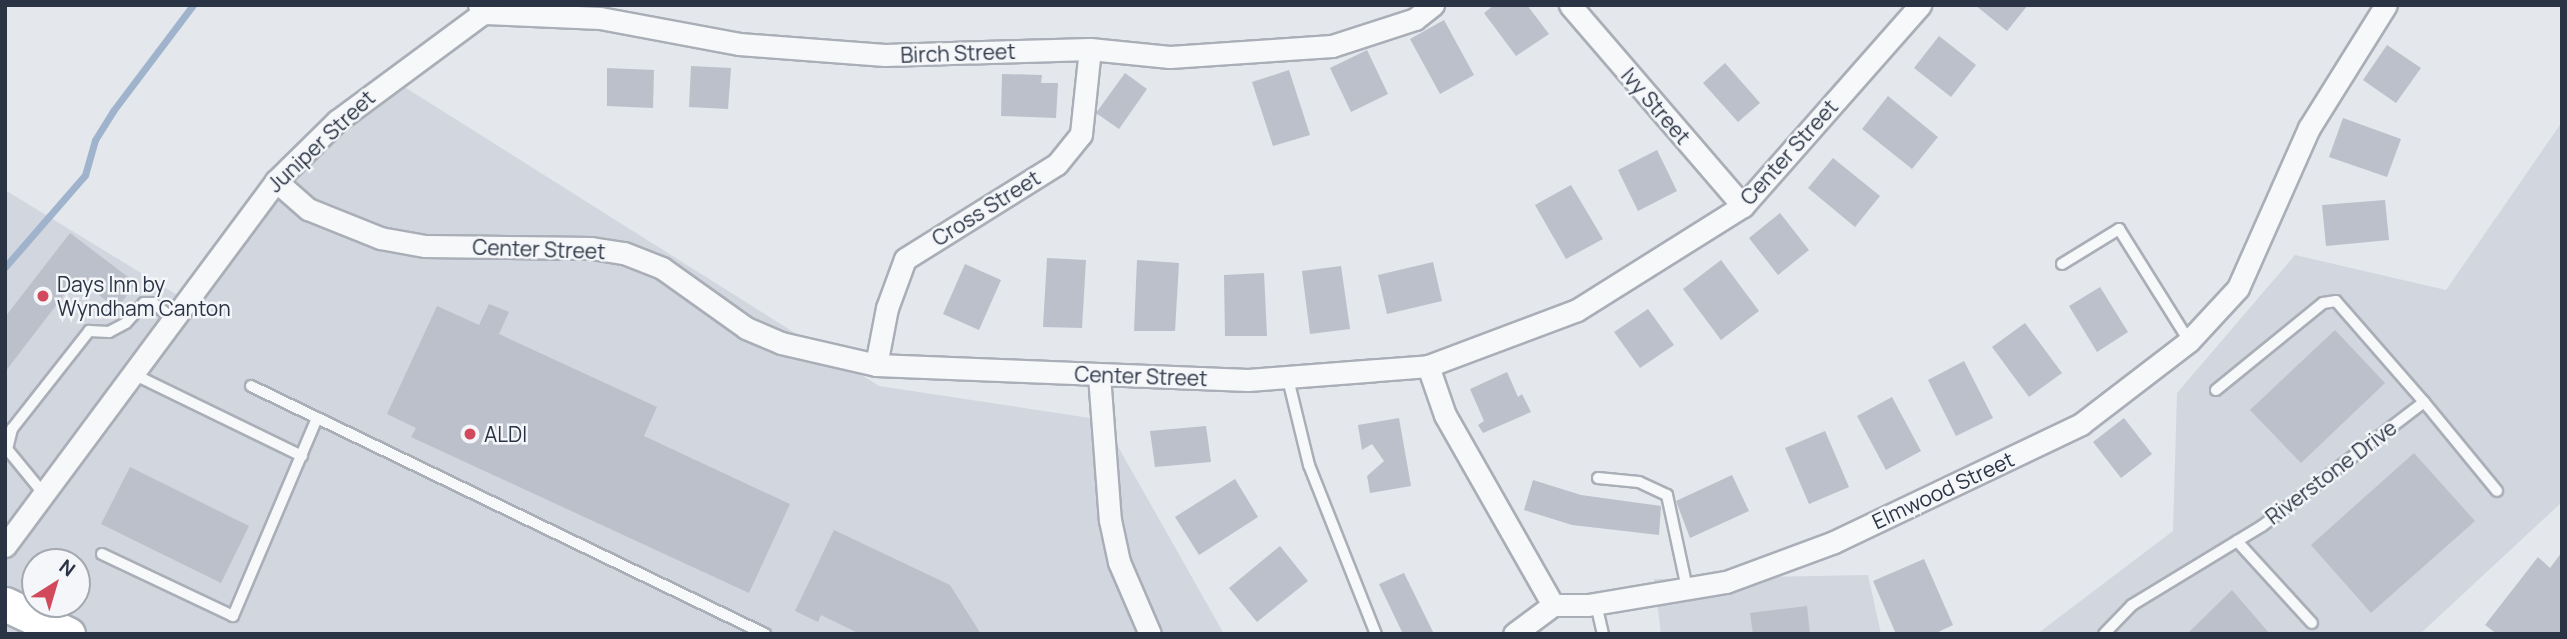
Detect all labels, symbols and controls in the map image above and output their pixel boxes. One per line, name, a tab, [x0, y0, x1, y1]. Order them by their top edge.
street label: Birch Street	[900, 38, 1016, 68]
street label: Ivy Street	[1616, 63, 1696, 149]
street label: Juniper Street	[262, 85, 380, 197]
street label: Center Street	[1735, 94, 1843, 210]
street label: Cross Street	[927, 165, 1045, 251]
street label: Center Street	[472, 234, 606, 264]
place label: Days Inn by Wyndham Canton	[57, 271, 231, 321]
marker: Days Inn by Wyndham Canton	[35, 288, 51, 304]
street label: Center Street	[1074, 361, 1208, 391]
street label: Riverstone Drive	[2261, 415, 2401, 529]
place label: ALDI	[484, 421, 527, 447]
marker: ALDI	[462, 426, 478, 442]
street label: Elmwood Street	[1868, 446, 2018, 534]
north arrow	[21, 548, 91, 618]
text: N	[54, 553, 81, 582]

